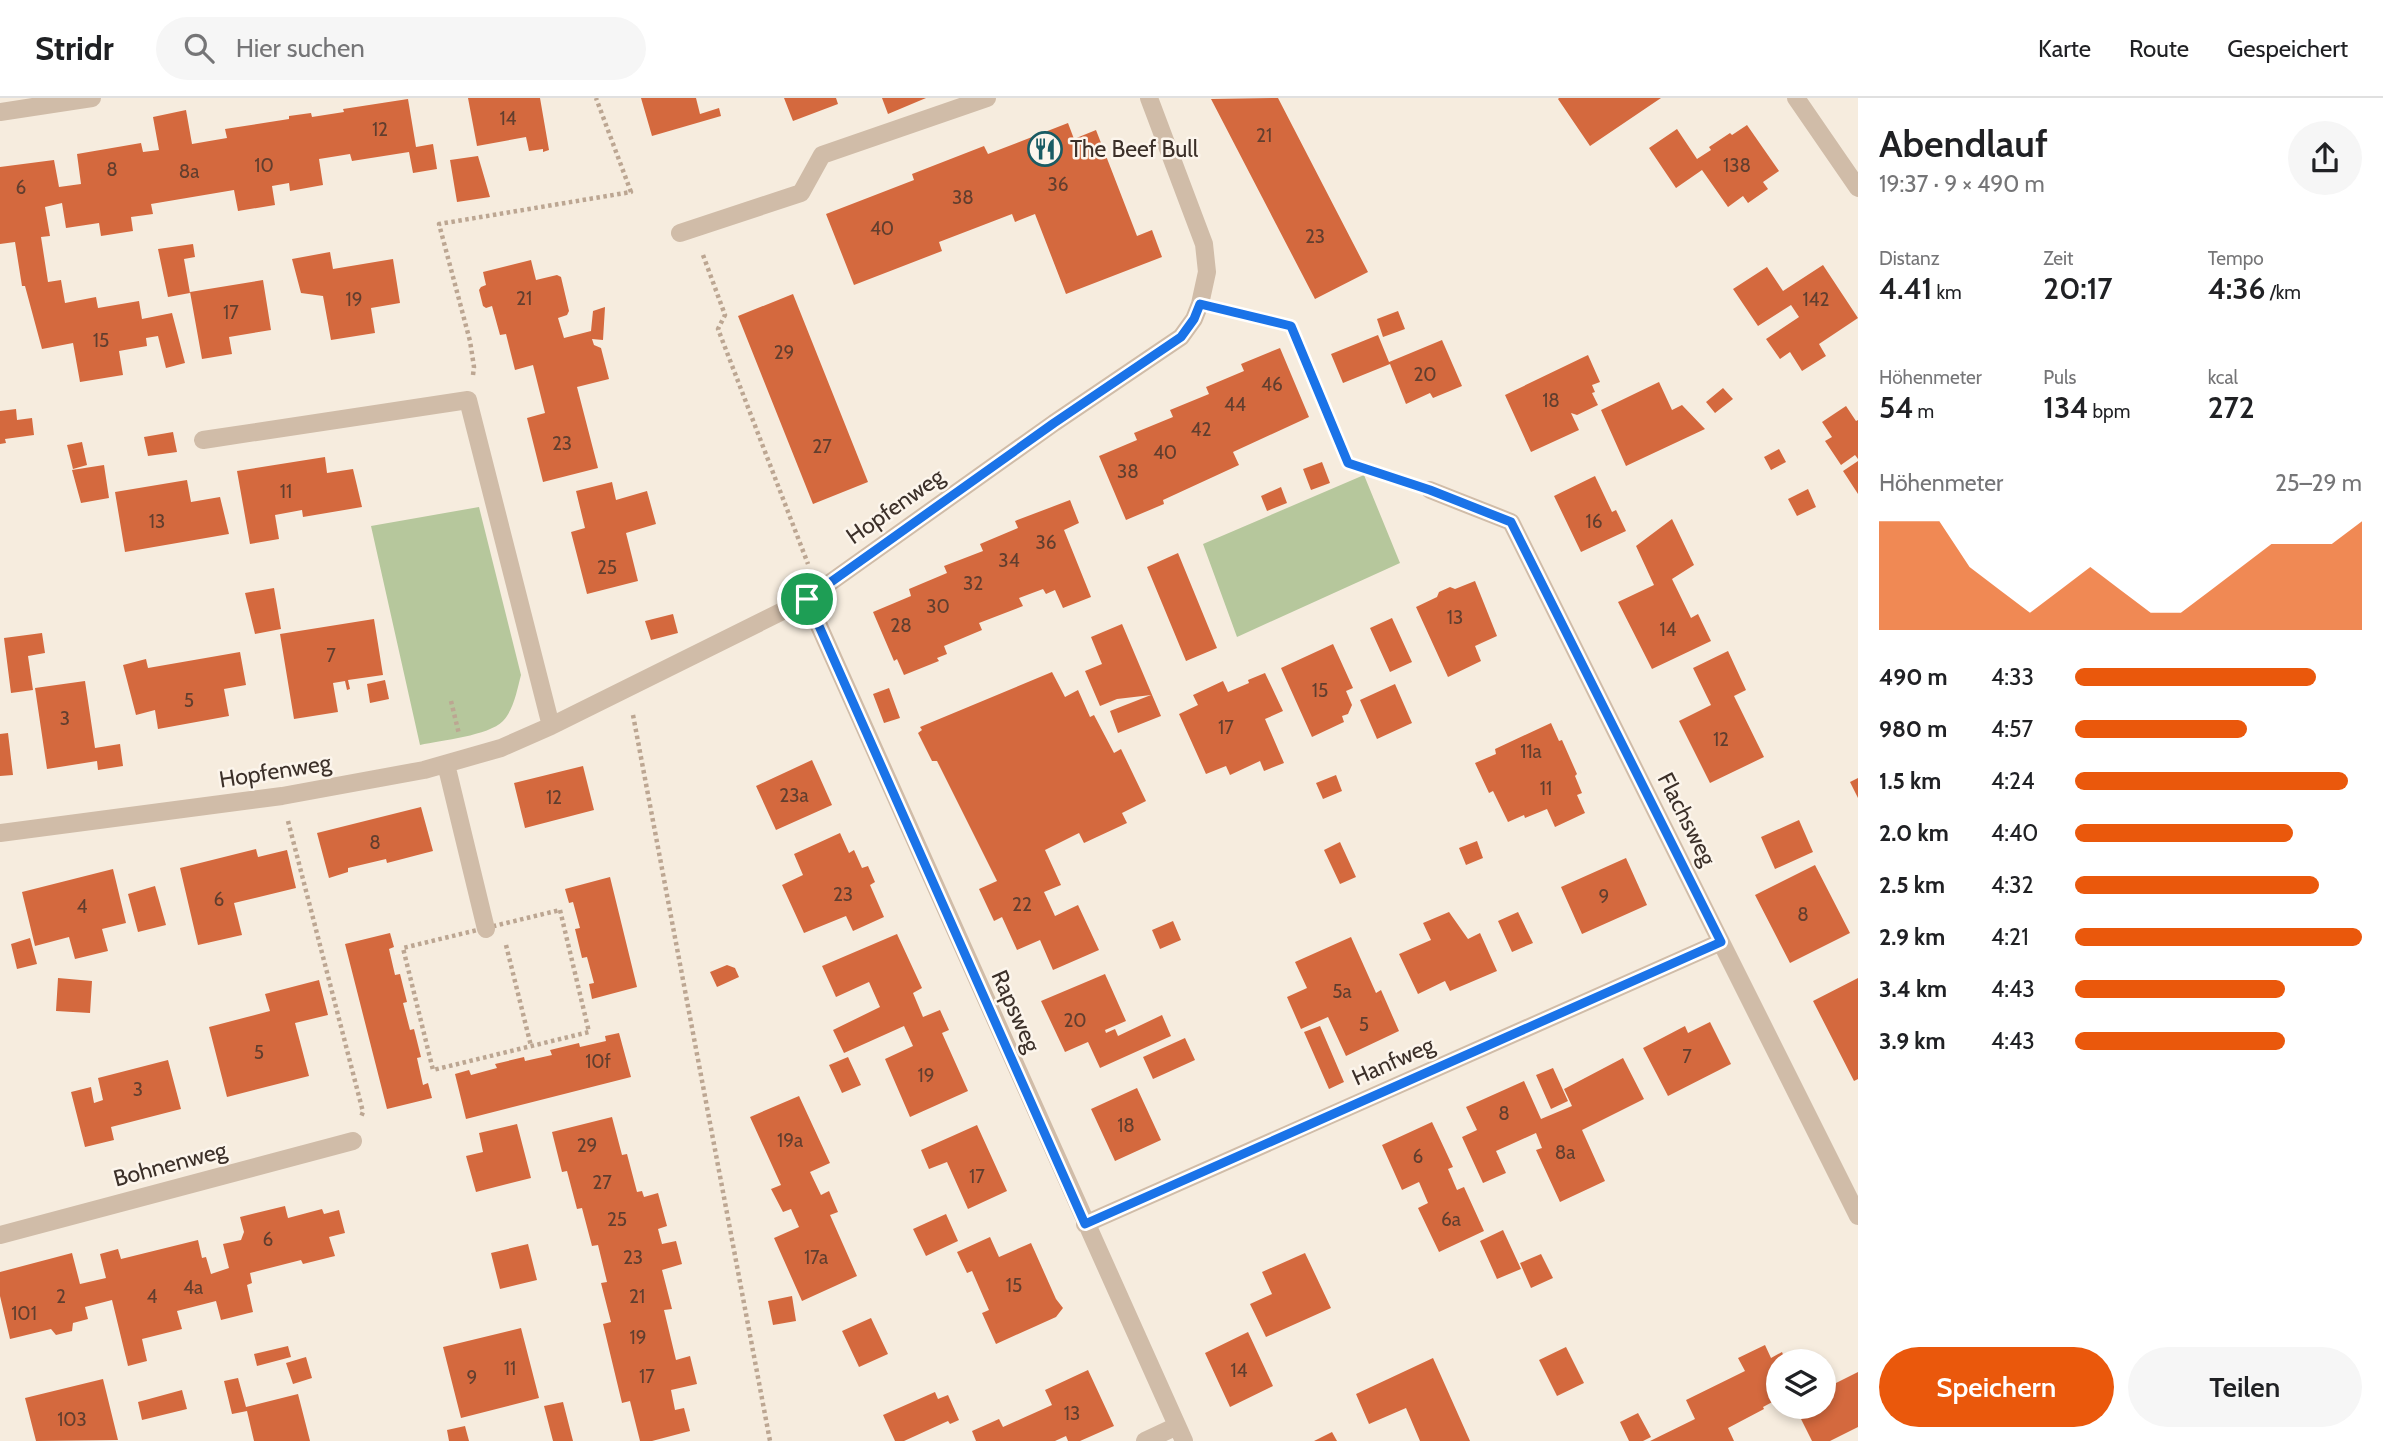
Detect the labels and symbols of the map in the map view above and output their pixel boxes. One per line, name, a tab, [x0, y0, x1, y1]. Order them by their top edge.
house number: 14	[499, 107, 517, 130]
house number: 12	[372, 118, 388, 141]
house number: 21	[1256, 124, 1272, 147]
restaurant icon: The Beef Bull	[1026, 130, 1064, 168]
place label: The Beef Bull	[1070, 135, 1199, 163]
house number: 10	[254, 154, 274, 177]
house number: 138	[1723, 154, 1751, 177]
house number: 8	[106, 158, 118, 181]
house number: 8a	[179, 160, 199, 183]
house number: 36	[1047, 173, 1069, 196]
house number: 6	[16, 176, 26, 199]
house number: 38	[952, 186, 974, 209]
house number: 40	[870, 217, 894, 240]
house number: 23	[1305, 225, 1325, 248]
house number: 21	[516, 287, 532, 310]
house number: 19	[346, 288, 363, 311]
house number: 142	[1802, 288, 1830, 311]
house number: 17	[223, 301, 239, 324]
house number: 15	[93, 329, 109, 352]
house number: 29	[774, 341, 794, 364]
house number: 20	[1413, 363, 1437, 386]
house number: 46	[1261, 373, 1283, 396]
house number: 18	[1542, 389, 1560, 412]
house number: 44	[1224, 393, 1246, 416]
house number: 42	[1191, 418, 1211, 441]
house number: 23	[552, 432, 572, 455]
house number: 27	[812, 435, 832, 458]
house number: 40	[1153, 441, 1177, 464]
house number: 38	[1117, 460, 1139, 483]
street label: Hopfenweg	[841, 462, 950, 550]
house number: 11	[280, 480, 292, 503]
house number: 13	[149, 510, 165, 533]
house number: 16	[1586, 510, 1603, 533]
house number: 36	[1035, 531, 1057, 554]
house number: 34	[998, 549, 1020, 572]
house number: 25	[597, 556, 617, 579]
pin	[777, 569, 837, 629]
house number: 32	[963, 572, 983, 595]
house number: 30	[926, 595, 950, 618]
house number: 13	[1447, 606, 1463, 629]
house number: 28	[890, 614, 912, 637]
house number: 14	[1659, 618, 1677, 641]
house number: 7	[326, 644, 336, 667]
house number: 15	[1312, 679, 1328, 702]
house number: 5	[184, 689, 194, 712]
house number: 3	[60, 707, 70, 730]
house number: 17	[1218, 716, 1234, 739]
house number: 12	[1713, 728, 1729, 751]
house number: 11a	[1520, 740, 1542, 763]
street label: Hopfenweg	[217, 748, 333, 794]
street label: Flachsweg	[1652, 768, 1723, 871]
house number: 11	[1540, 777, 1552, 800]
house number: 23a	[779, 784, 809, 807]
house number: 12	[546, 786, 562, 809]
house number: 8	[369, 831, 381, 854]
house number: 23	[833, 883, 853, 906]
house number: 9	[1599, 885, 1609, 908]
house number: 6	[214, 888, 224, 911]
house number: 22	[1012, 893, 1032, 916]
house number: 4	[77, 895, 88, 918]
house number: 8	[1797, 903, 1809, 926]
street label: Rapsweg	[986, 966, 1047, 1057]
house number: 5a	[1332, 980, 1352, 1003]
house number: 20	[1063, 1009, 1087, 1032]
house number: 5	[1359, 1013, 1369, 1036]
street label: Hanfweg	[1347, 1030, 1439, 1092]
house number: 5	[254, 1041, 264, 1064]
house number: 7	[1682, 1045, 1692, 1068]
house number: 10f	[585, 1050, 612, 1073]
house number: 19	[918, 1064, 935, 1087]
house number: 3	[133, 1078, 143, 1101]
house number: 8	[1498, 1102, 1510, 1125]
house number: 18	[1117, 1114, 1135, 1137]
house number: 19a	[777, 1129, 803, 1152]
house number: 29	[577, 1134, 597, 1157]
street label: Bohnenweg	[110, 1135, 230, 1193]
house number: 8a	[1555, 1141, 1575, 1164]
house number: 6	[1413, 1145, 1423, 1168]
house number: 17	[969, 1165, 985, 1188]
house number: 27	[592, 1171, 612, 1194]
house number: 25	[607, 1208, 627, 1231]
house number: 6a	[1441, 1208, 1461, 1231]
house number: 6	[263, 1228, 273, 1251]
house number: 23	[623, 1246, 643, 1269]
house number: 17a	[804, 1246, 828, 1269]
house number: 15	[1006, 1274, 1022, 1297]
house number: 4a	[183, 1276, 203, 1299]
house number: 2	[56, 1285, 66, 1308]
house number: 4	[147, 1285, 158, 1308]
house number: 21	[629, 1285, 645, 1308]
house number: 101	[11, 1302, 37, 1325]
house number: 19	[630, 1326, 647, 1349]
house number: 11	[504, 1357, 516, 1380]
house number: 14	[1230, 1359, 1248, 1382]
house number: 17	[639, 1365, 655, 1388]
house number: 9	[467, 1366, 477, 1389]
house number: 13	[1064, 1402, 1080, 1425]
house number: 103	[57, 1408, 87, 1431]

